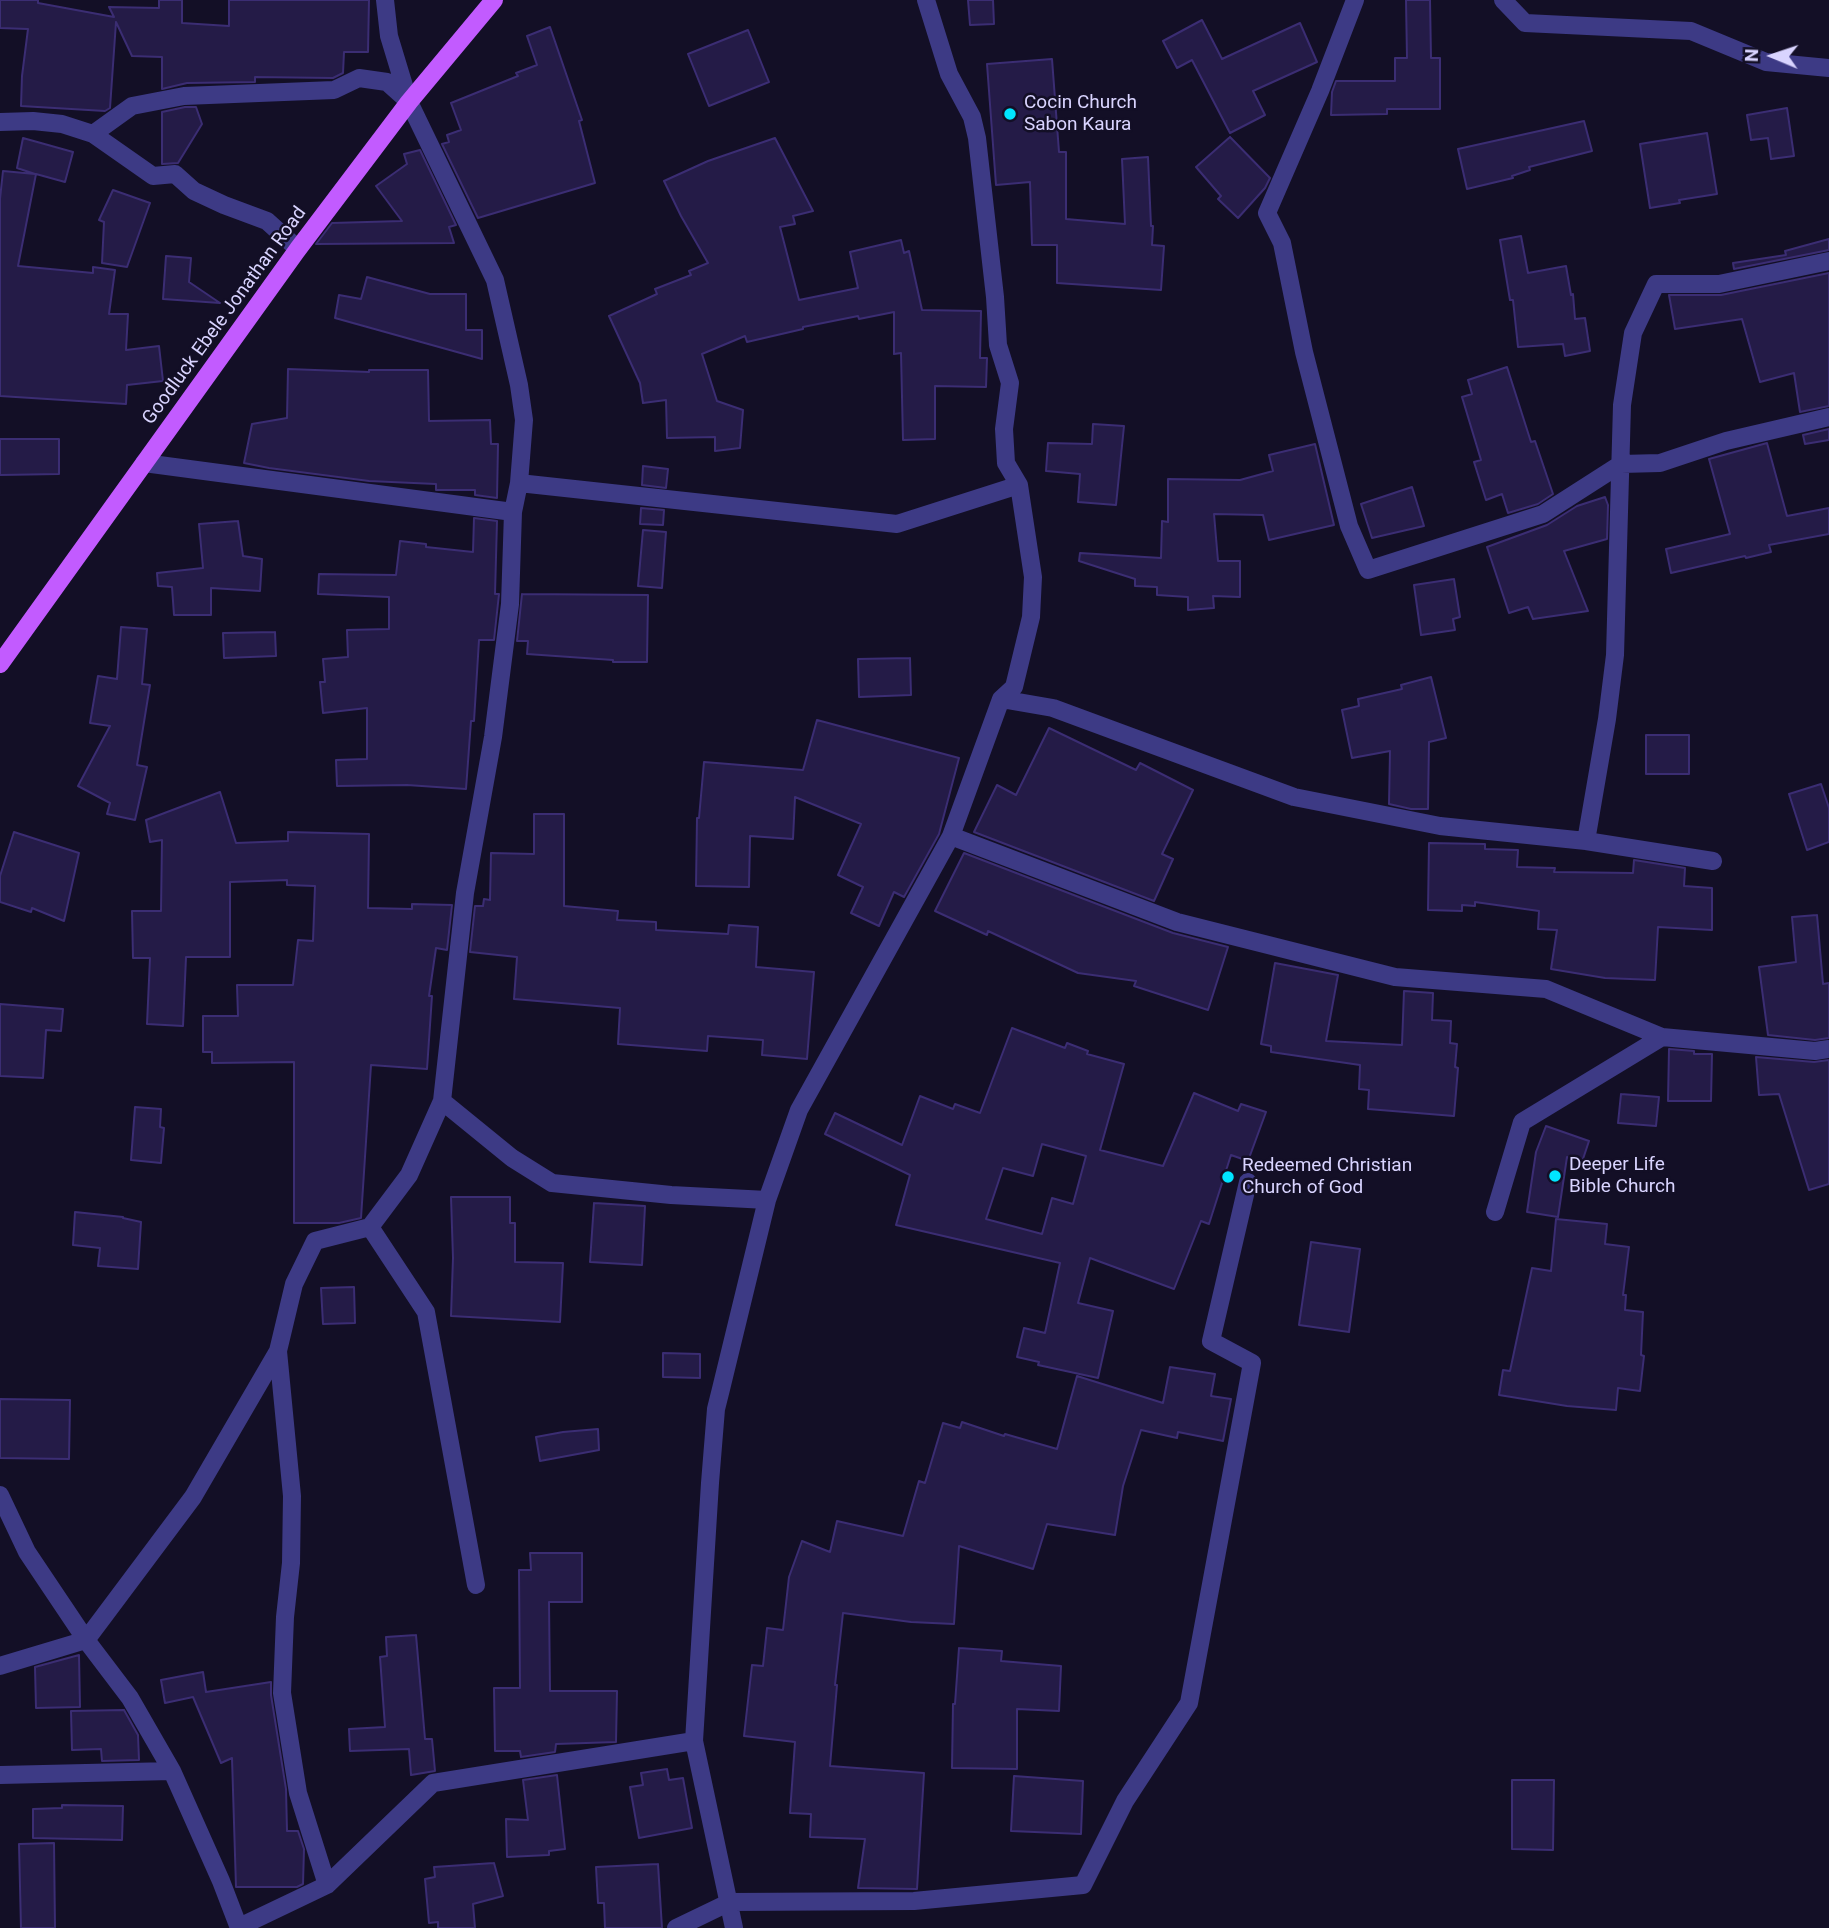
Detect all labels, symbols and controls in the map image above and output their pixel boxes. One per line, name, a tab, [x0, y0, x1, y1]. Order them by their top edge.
north arrow	[1738, 21, 1808, 91]
text: N	[1740, 48, 1763, 62]
place label: Cocin Church Sabon Kaura	[1024, 92, 1137, 136]
marker: Cocin Church Sabon Kaura	[1002, 106, 1018, 122]
street label: Goodluck Ebele Jonathan Road	[138, 203, 312, 429]
place label: Deeper Life Bible Church	[1569, 1154, 1676, 1198]
place label: Redeemed Christian Church of God	[1242, 1155, 1412, 1199]
marker: Deeper Life Bible Church	[1547, 1168, 1563, 1184]
marker: Redeemed Christian Church of God	[1220, 1169, 1236, 1185]

